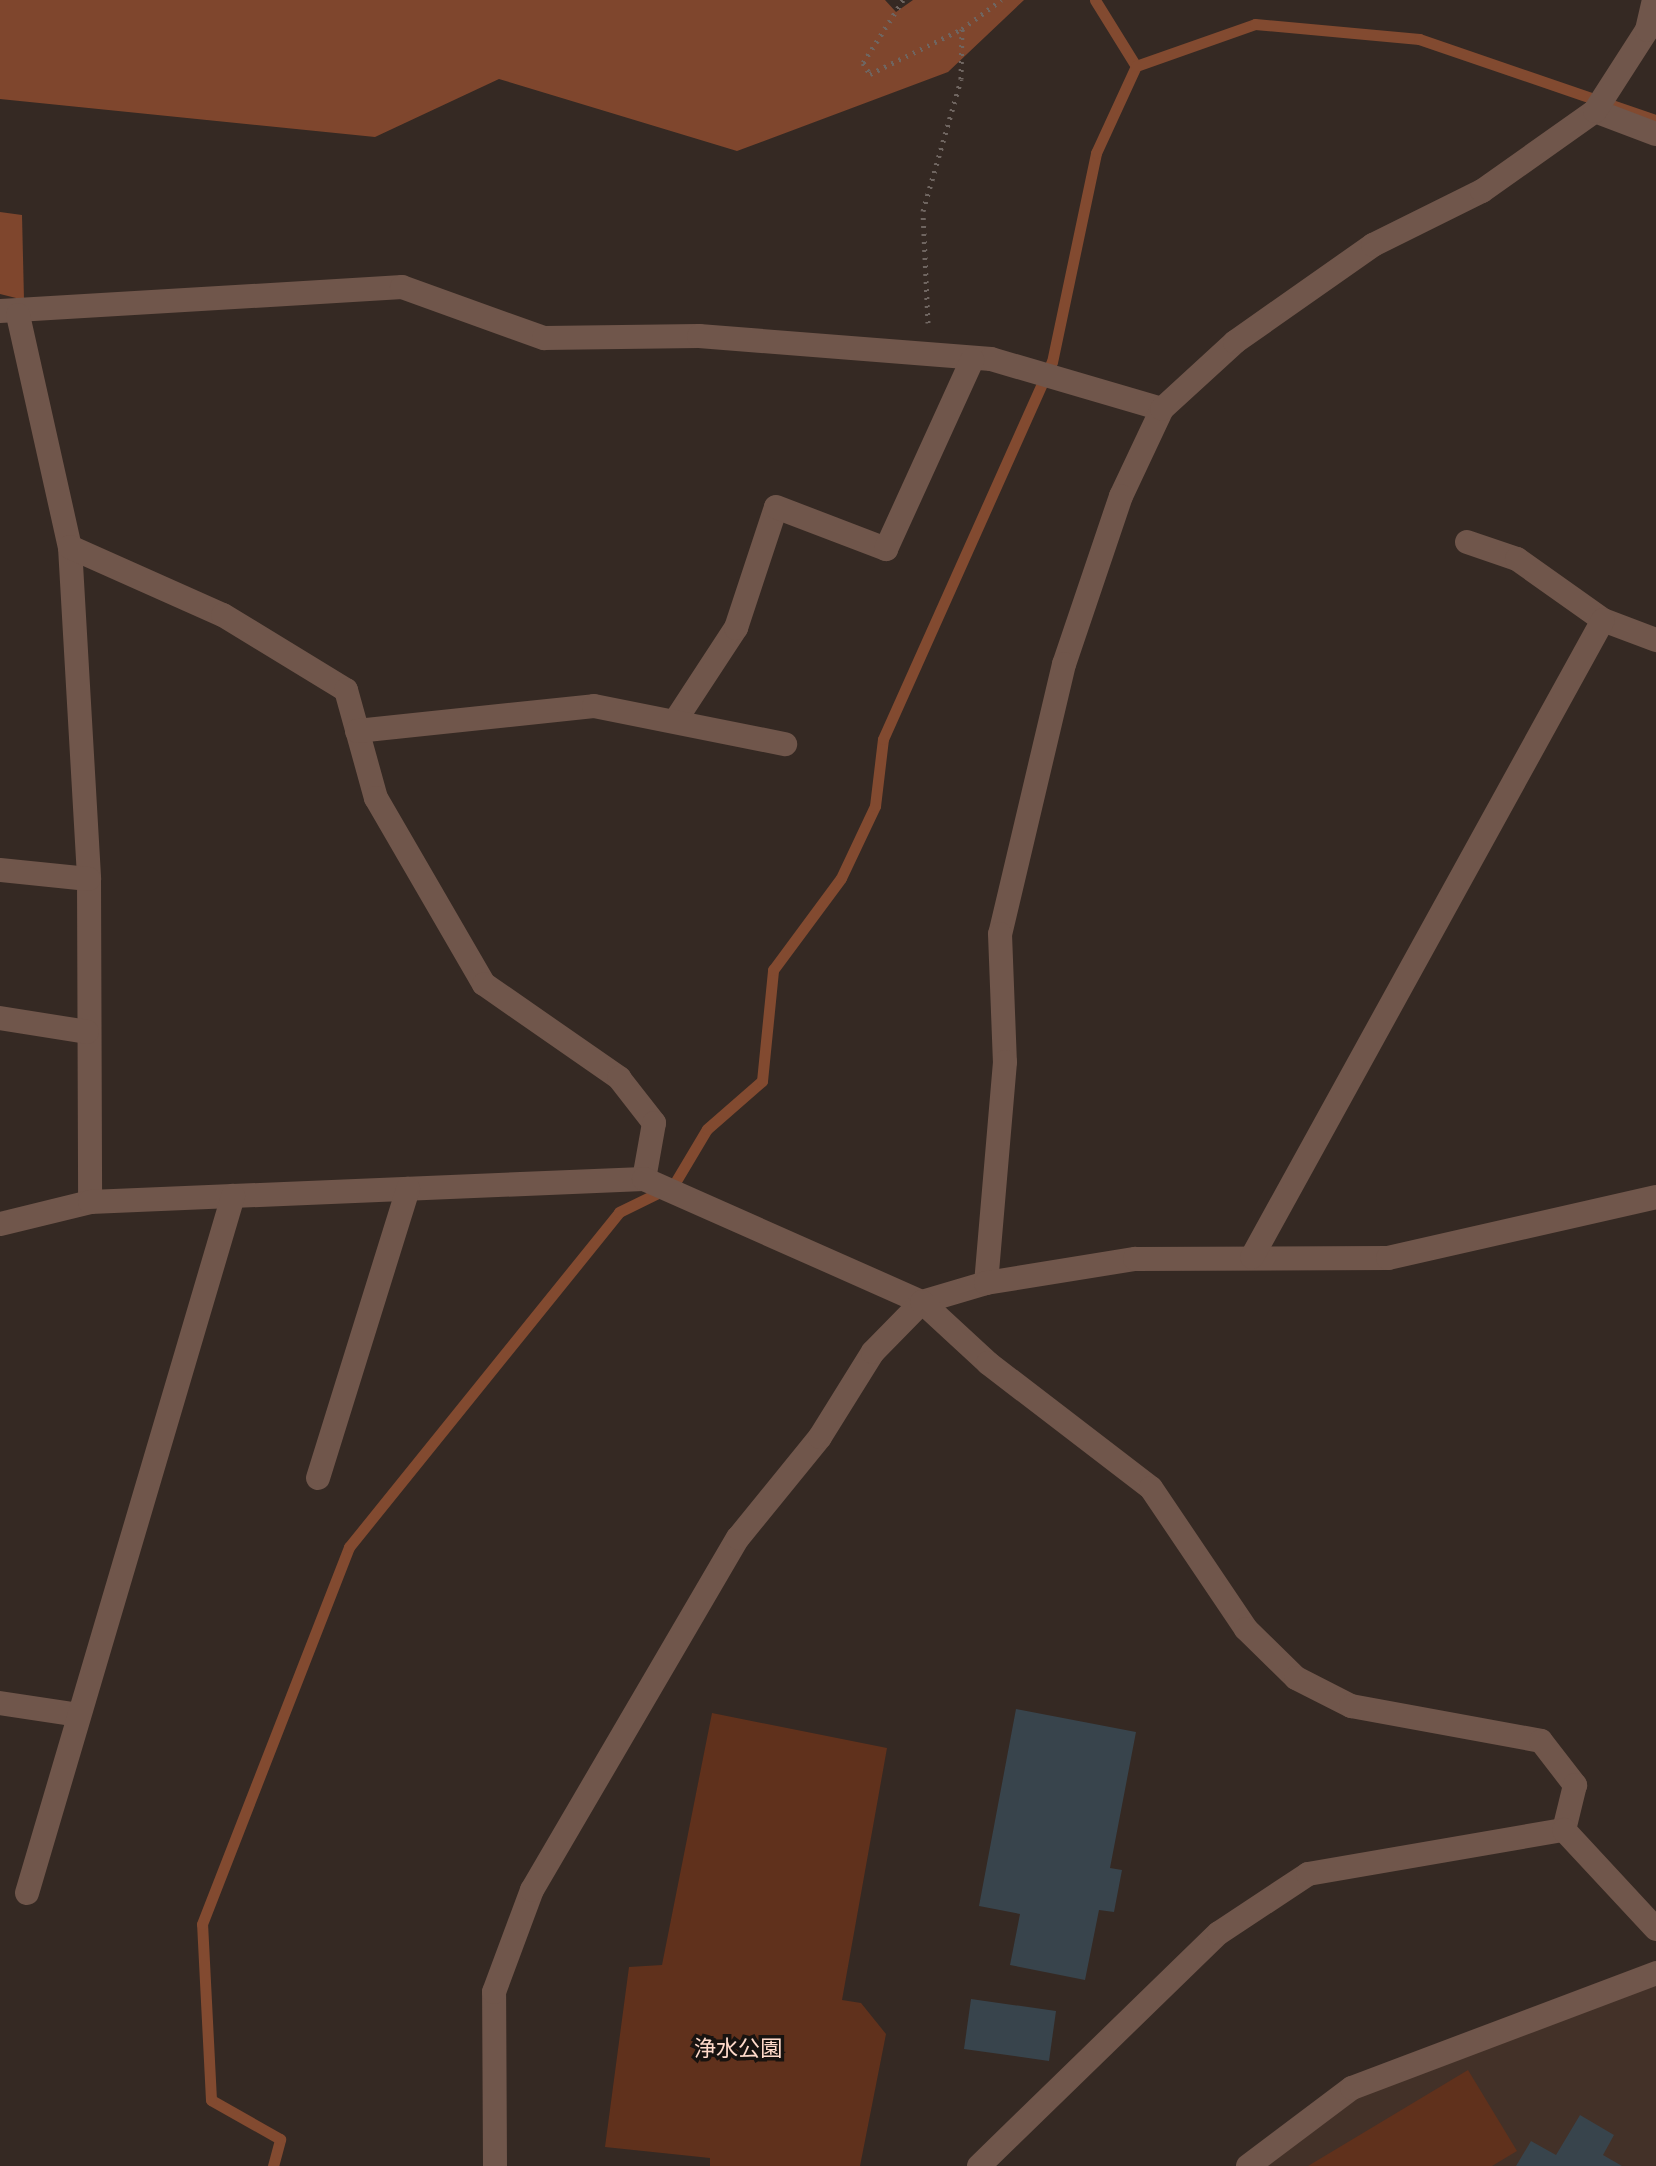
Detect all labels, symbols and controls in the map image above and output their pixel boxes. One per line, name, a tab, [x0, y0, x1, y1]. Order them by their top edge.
park label: 浄水公園	[694, 2035, 782, 2061]

